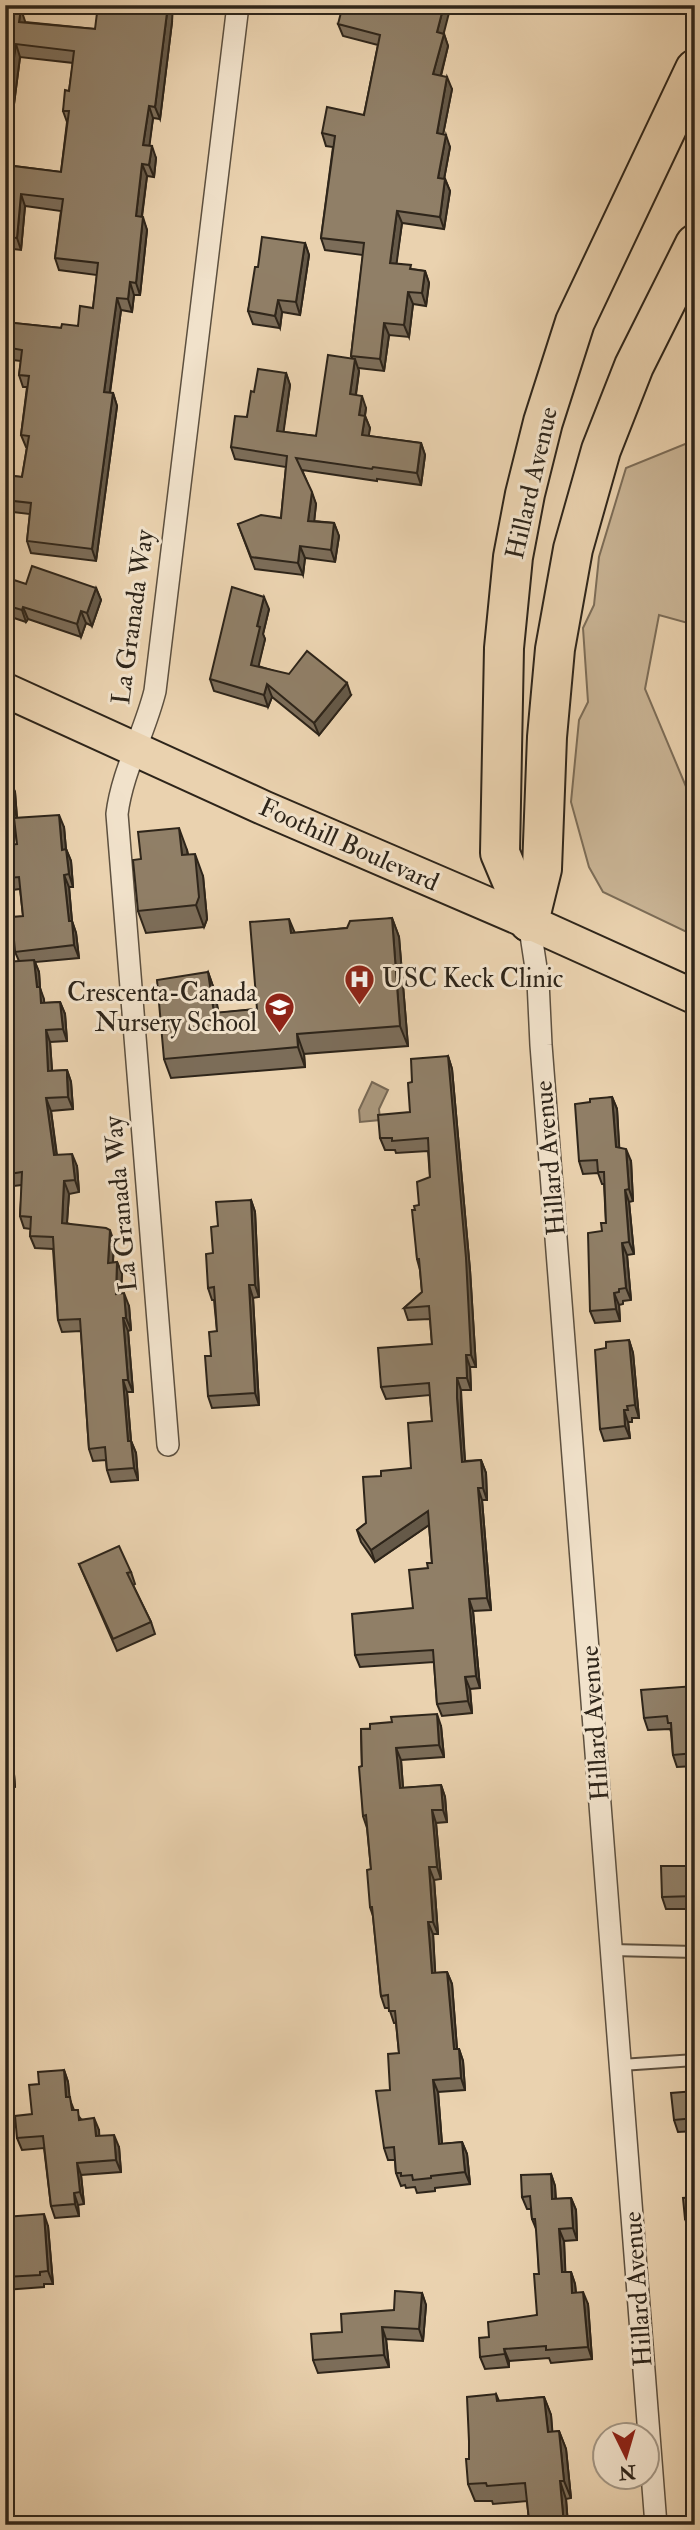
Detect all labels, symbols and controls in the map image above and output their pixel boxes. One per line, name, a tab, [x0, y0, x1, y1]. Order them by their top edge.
street label: Hillard Avenue	[499, 404, 565, 562]
street label: La Granada Way	[105, 527, 161, 707]
street label: Foothill Boulevard	[254, 791, 444, 899]
hospital icon: USC Keck Clinic	[342, 962, 376, 1006]
place label: USC Keck Clinic	[382, 963, 563, 995]
place label: Crescenta-Canada Nursery School	[67, 977, 257, 1039]
school or university icon: Crescenta-Canada Nursery School	[263, 991, 297, 1035]
street label: Hillard Avenue	[527, 1079, 573, 1237]
street label: La Granada Way	[97, 1114, 145, 1293]
street label: Hillard Avenue	[574, 1644, 616, 1802]
street label: Hillard Avenue	[617, 2210, 659, 2368]
north arrow	[592, 2422, 662, 2492]
text: N	[617, 2459, 638, 2485]

